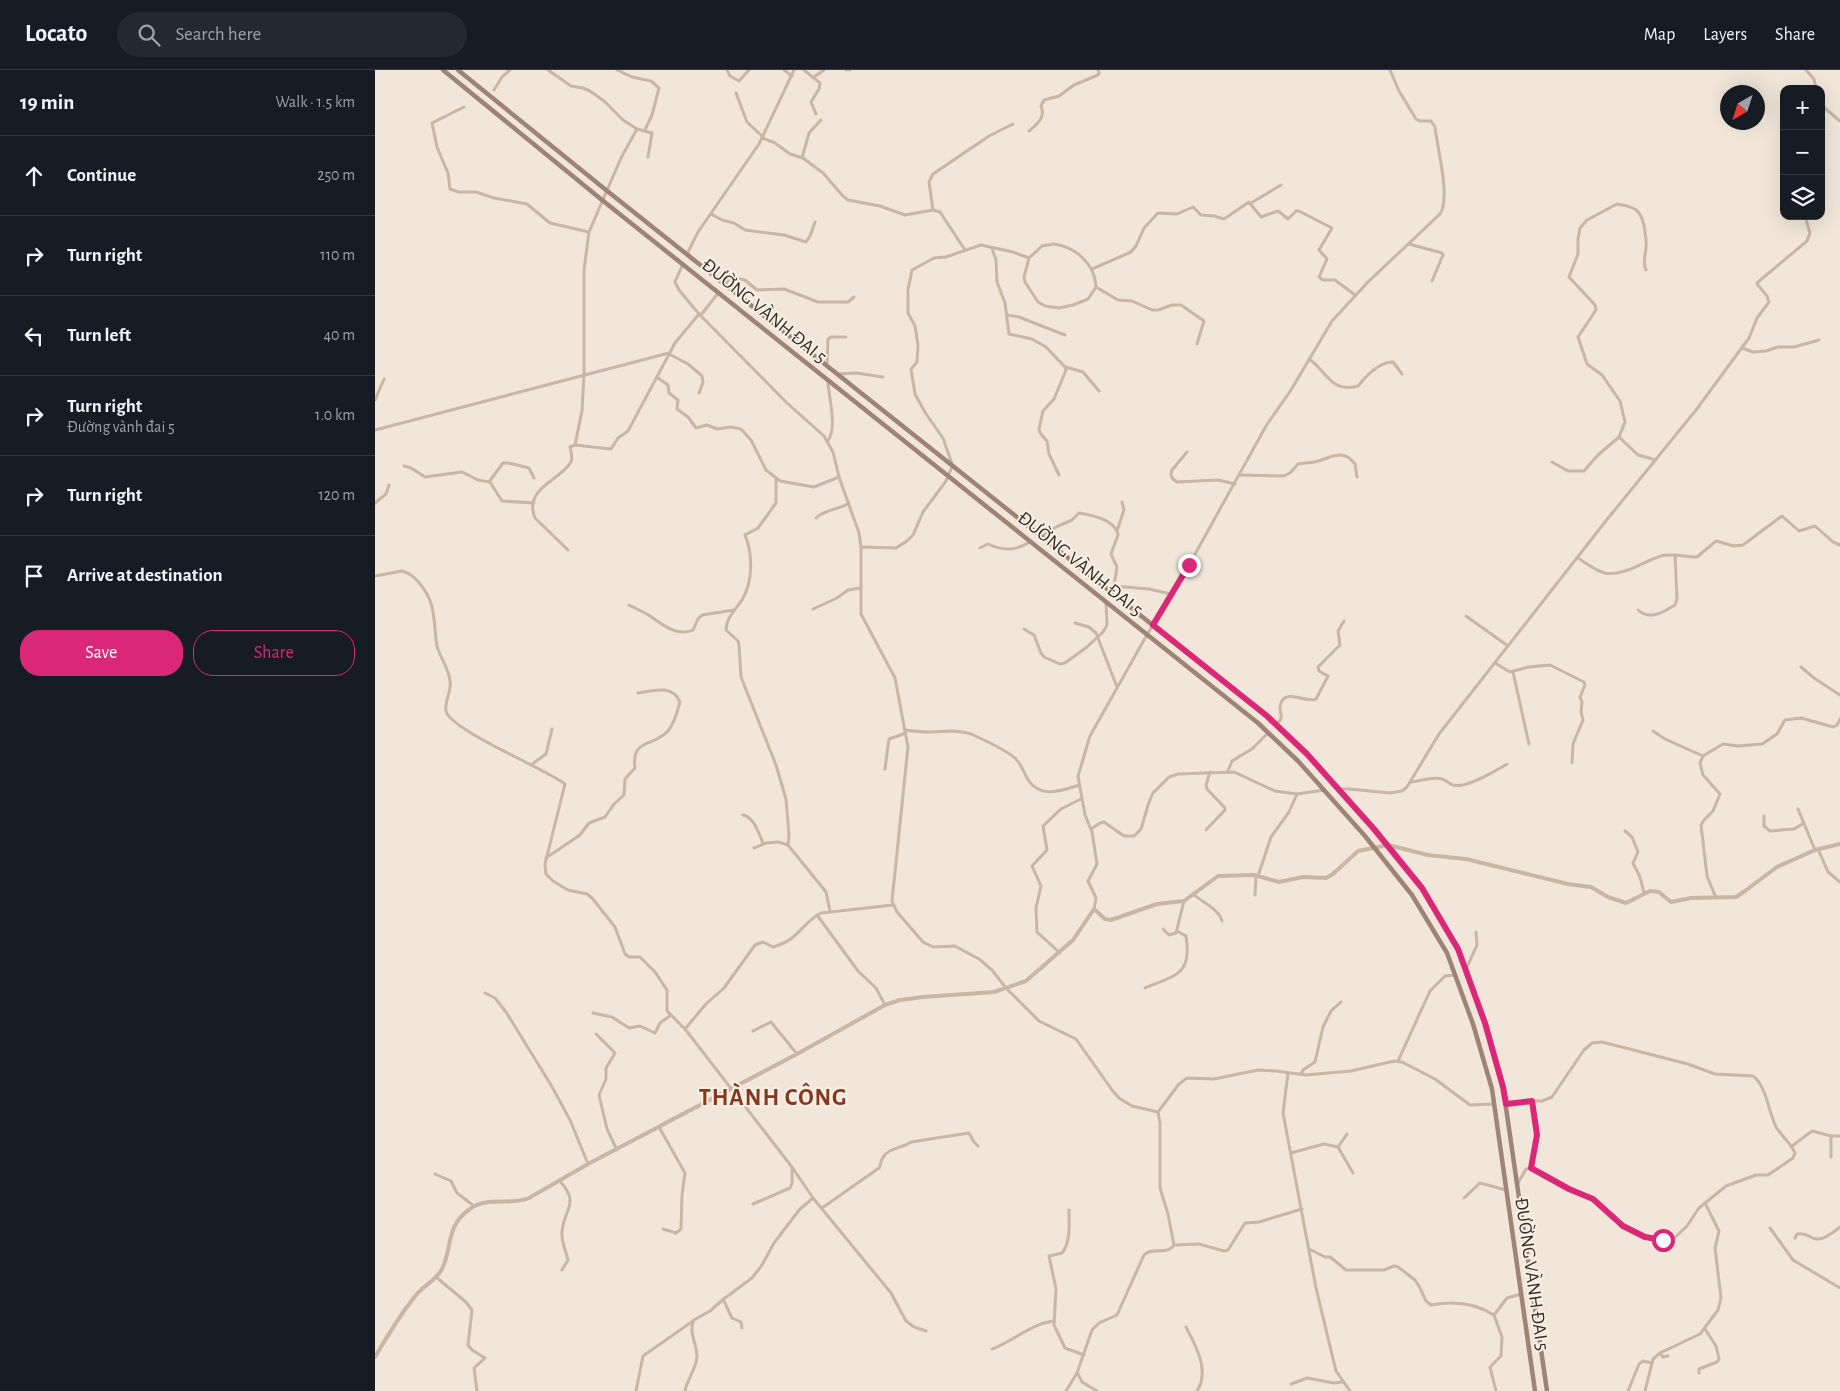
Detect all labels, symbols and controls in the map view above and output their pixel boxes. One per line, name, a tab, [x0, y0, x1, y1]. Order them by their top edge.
search box	[117, 12, 467, 57]
icon: search	[135, 21, 163, 49]
text: Locato	[25, 22, 87, 46]
text: Search here	[175, 25, 261, 44]
text: Map	[1644, 26, 1675, 44]
text: Layers	[1703, 26, 1747, 44]
text: Share	[1775, 26, 1815, 44]
north arrow	[1720, 85, 1765, 130]
map controls	[1780, 85, 1825, 220]
button: +	[1780, 85, 1825, 130]
text: 19 min	[20, 92, 74, 113]
text: Walk · 1.5 km	[275, 94, 355, 110]
button: −	[1780, 130, 1825, 175]
icon: ahead	[20, 162, 48, 190]
text: Continue	[67, 166, 136, 185]
text: 250 m	[317, 167, 355, 183]
button: layers	[1780, 175, 1825, 220]
icon: right	[20, 242, 48, 270]
text: Turn right	[67, 246, 142, 265]
text: 110 m	[320, 247, 355, 263]
street label: ĐƯỜNG VÀNH ĐAI 5	[698, 254, 831, 367]
icon: left	[20, 322, 48, 350]
text: Turn left	[67, 326, 131, 345]
text: 40 m	[323, 327, 355, 343]
text: Turn right	[67, 397, 142, 416]
icon: right	[20, 402, 48, 430]
text: 1.0 km	[315, 407, 355, 423]
text: Đường vành đai 5	[67, 419, 175, 435]
icon: right	[20, 482, 48, 510]
text: Turn right	[67, 486, 142, 505]
text: 120 m	[318, 487, 355, 503]
street label: ĐƯỜNG VÀNH ĐAI 5	[1014, 507, 1147, 620]
route end	[1178, 554, 1201, 577]
icon: arrive	[20, 562, 48, 590]
text: Arrive at destination	[67, 566, 223, 585]
button: Save	[20, 630, 183, 676]
button: Share	[193, 630, 355, 676]
district label: THÀNH CÔNG	[699, 1082, 847, 1110]
street label: ĐƯỜNG VÀNH ĐAI 5	[1511, 1196, 1554, 1352]
route start	[1652, 1229, 1675, 1252]

